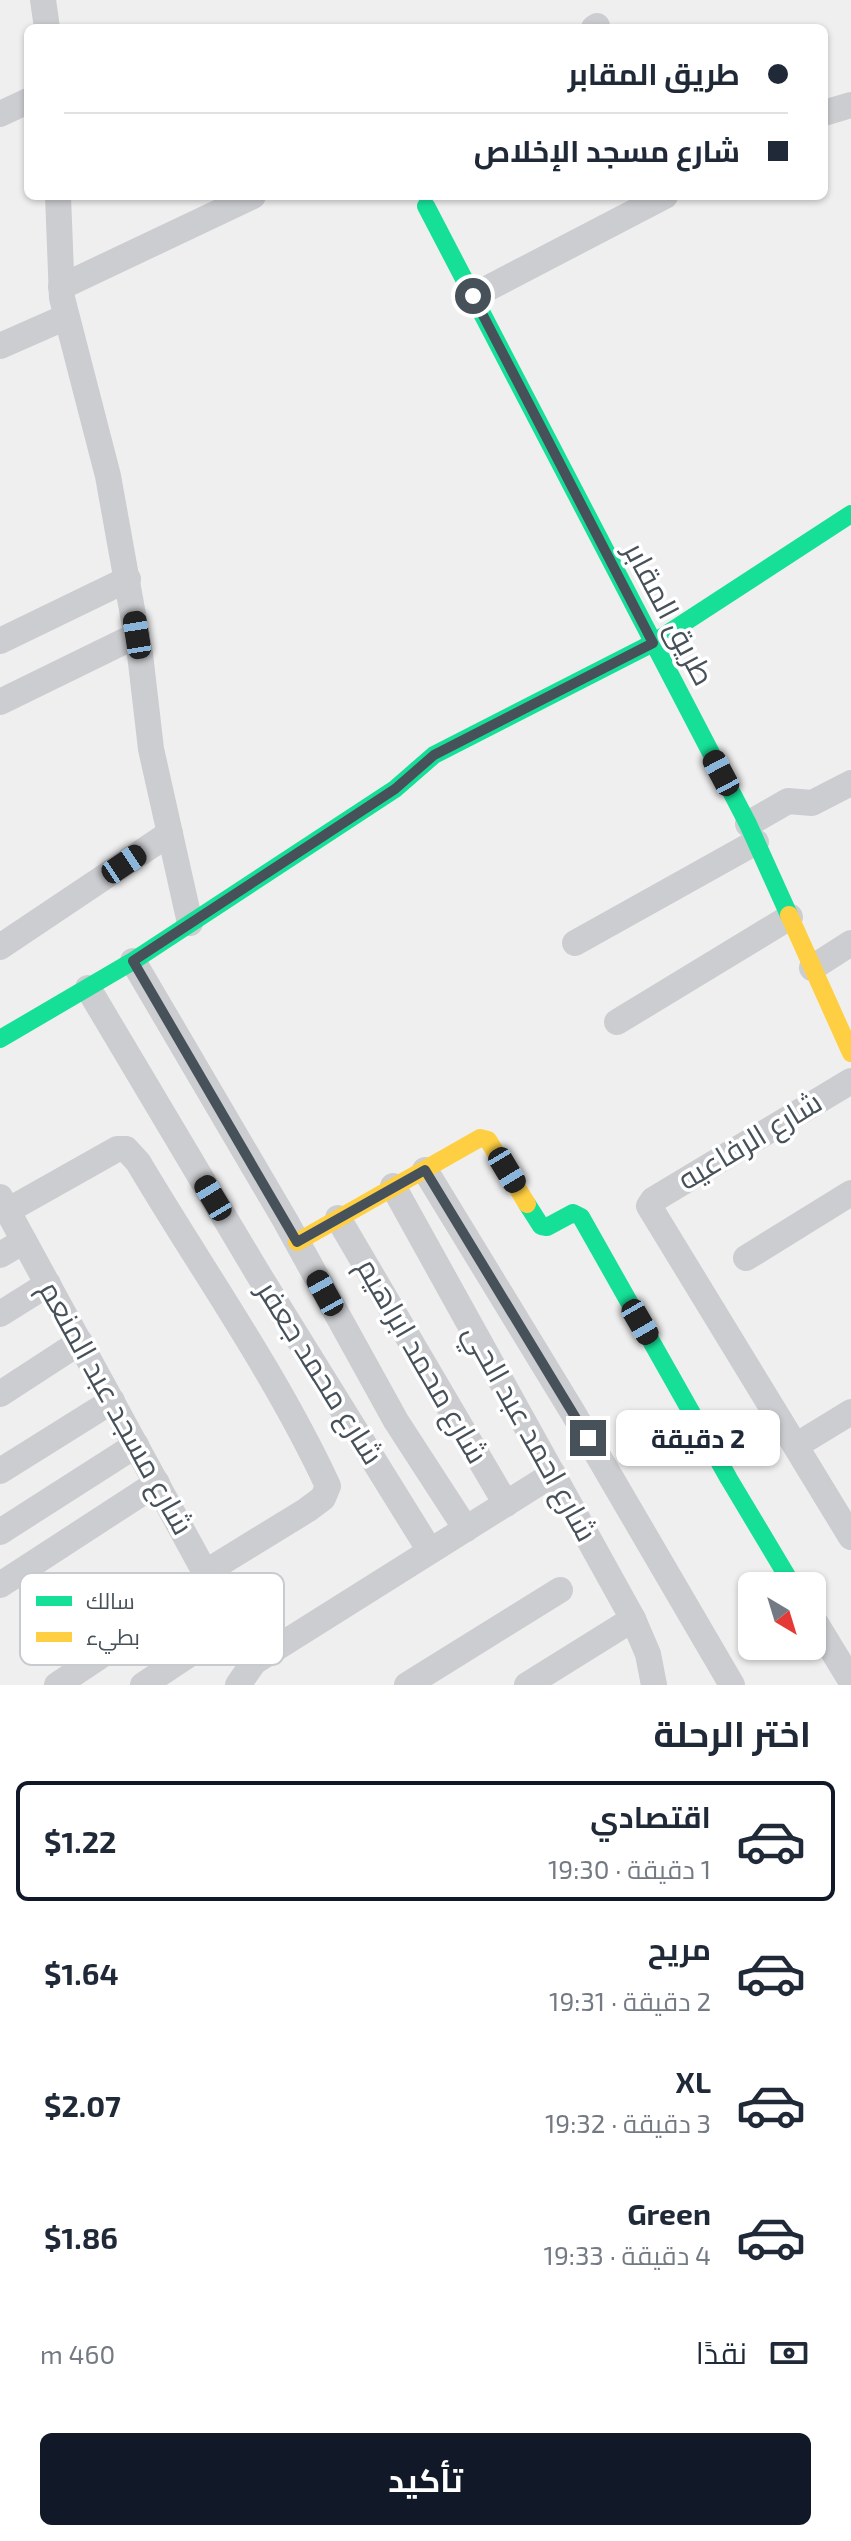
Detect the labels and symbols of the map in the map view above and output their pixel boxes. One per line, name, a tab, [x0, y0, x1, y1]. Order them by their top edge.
route start	[455, 278, 491, 314]
street label: طريق المقابر	[615, 534, 723, 692]
car	[121, 609, 153, 661]
car	[699, 746, 743, 800]
car	[97, 841, 151, 887]
street label: شارع الرفاعيه	[671, 1082, 829, 1200]
car	[484, 1143, 530, 1197]
car	[190, 1171, 236, 1225]
street label: شارع محمد ابراهيم	[347, 1251, 497, 1471]
car	[303, 1266, 347, 1320]
street label: شارع محمد جعفر	[247, 1272, 392, 1472]
street label: شارع مسجد عبد المنعم	[30, 1274, 202, 1542]
car	[618, 1295, 662, 1349]
street label: شارع احمد عبد الحي	[451, 1317, 606, 1550]
callout: 2 دقيقة	[616, 1410, 780, 1466]
route end	[570, 1420, 606, 1456]
north arrow	[738, 1572, 826, 1660]
legend	[20, 1573, 284, 1665]
text: سالك	[86, 1587, 135, 1613]
text: بطيء	[86, 1623, 140, 1654]

